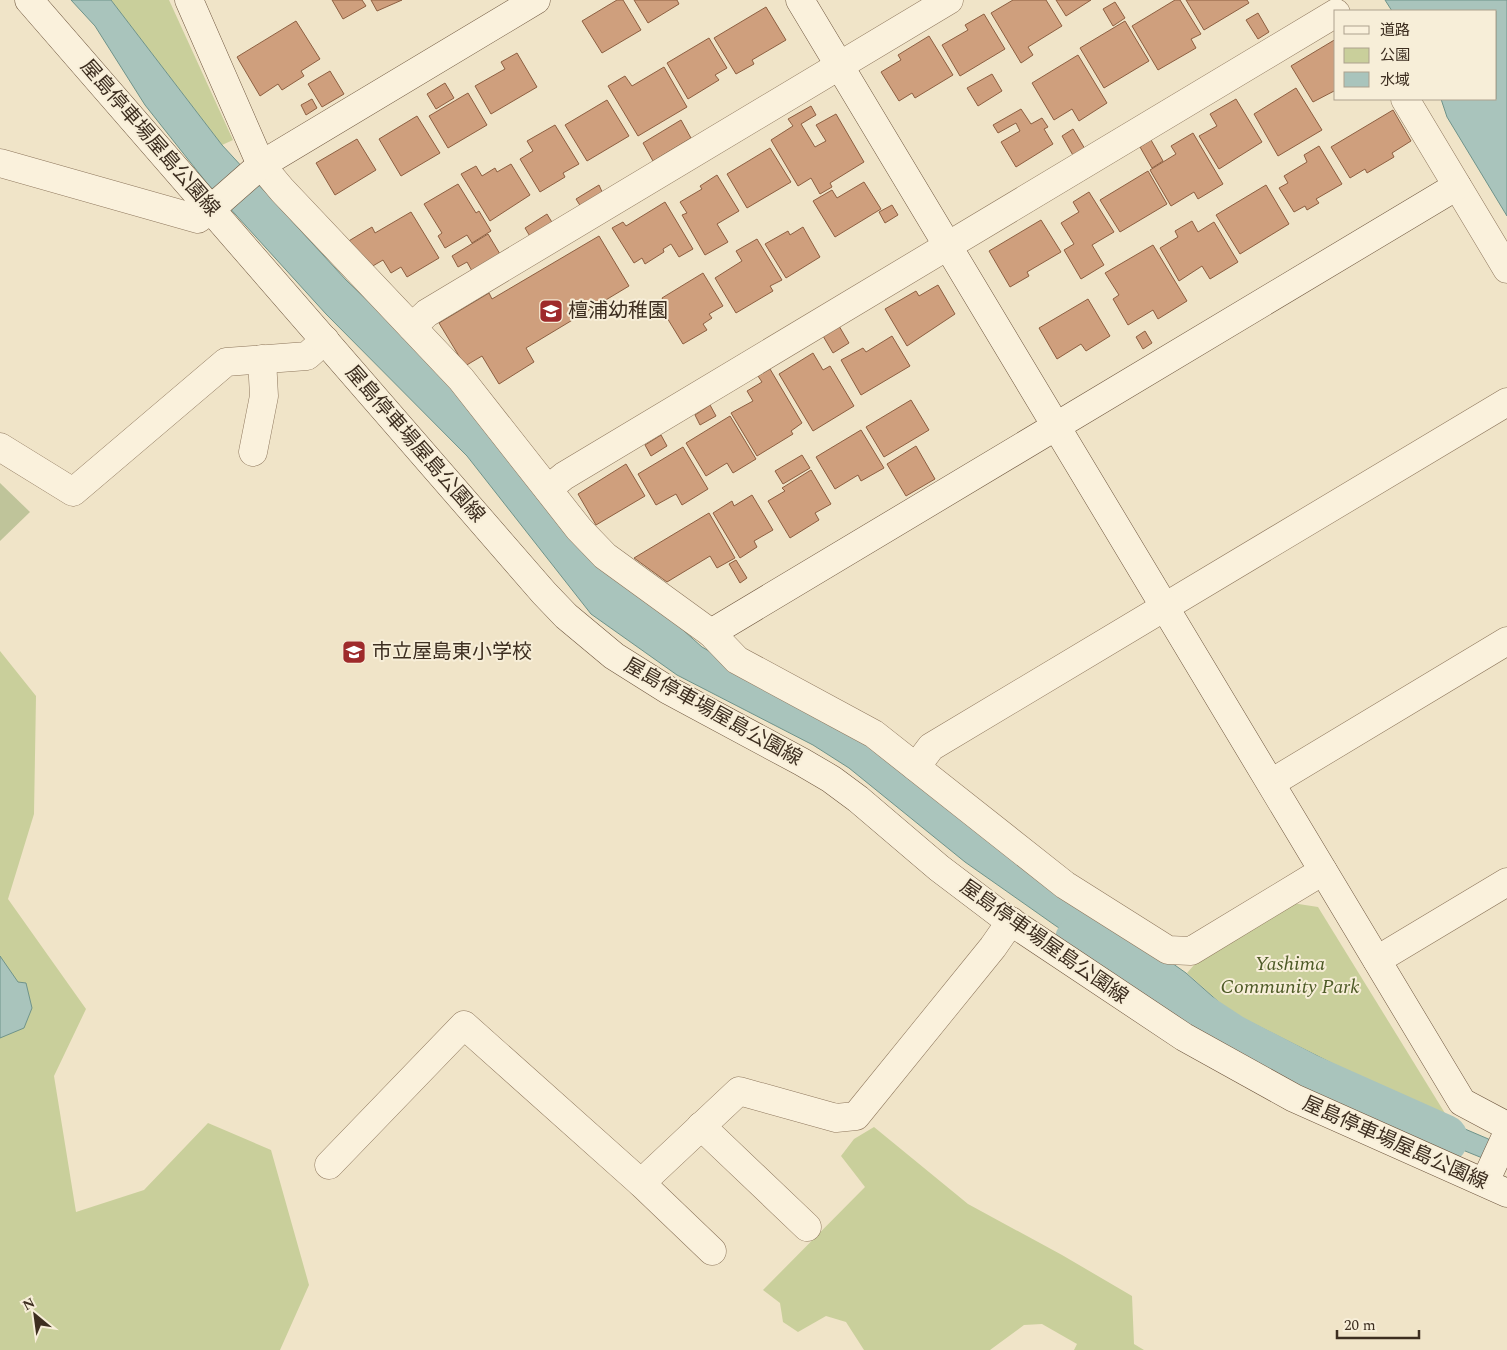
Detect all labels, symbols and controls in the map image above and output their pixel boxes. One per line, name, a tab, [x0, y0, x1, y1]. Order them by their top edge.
legend	[1334, 10, 1497, 100]
text: 道路	[1380, 19, 1410, 42]
text: 公園	[1380, 44, 1410, 67]
street label: 屋島停車場屋島公園線	[73, 53, 227, 223]
text: 水域	[1380, 69, 1410, 92]
place label: 檀浦幼稚園	[568, 296, 668, 326]
school or university icon: 檀浦幼稚園	[538, 298, 564, 324]
street label: 屋島停車場屋島公園線	[338, 359, 492, 529]
place label: 市立屋島東小学校	[372, 637, 532, 667]
school or university icon: 市立屋島東小学校	[341, 639, 367, 665]
street label: 屋島停車場屋島公園線	[618, 650, 808, 774]
street label: 屋島停車場屋島公園線	[953, 872, 1135, 1012]
park label: Yashima Community Park	[1220, 949, 1360, 1002]
street label: 屋島停車場屋島公園線	[1298, 1089, 1492, 1197]
north arrow	[10, 1290, 60, 1340]
text: N	[19, 1292, 39, 1316]
scale bar	[1337, 1308, 1420, 1340]
text: 20 m	[1344, 1314, 1376, 1337]

